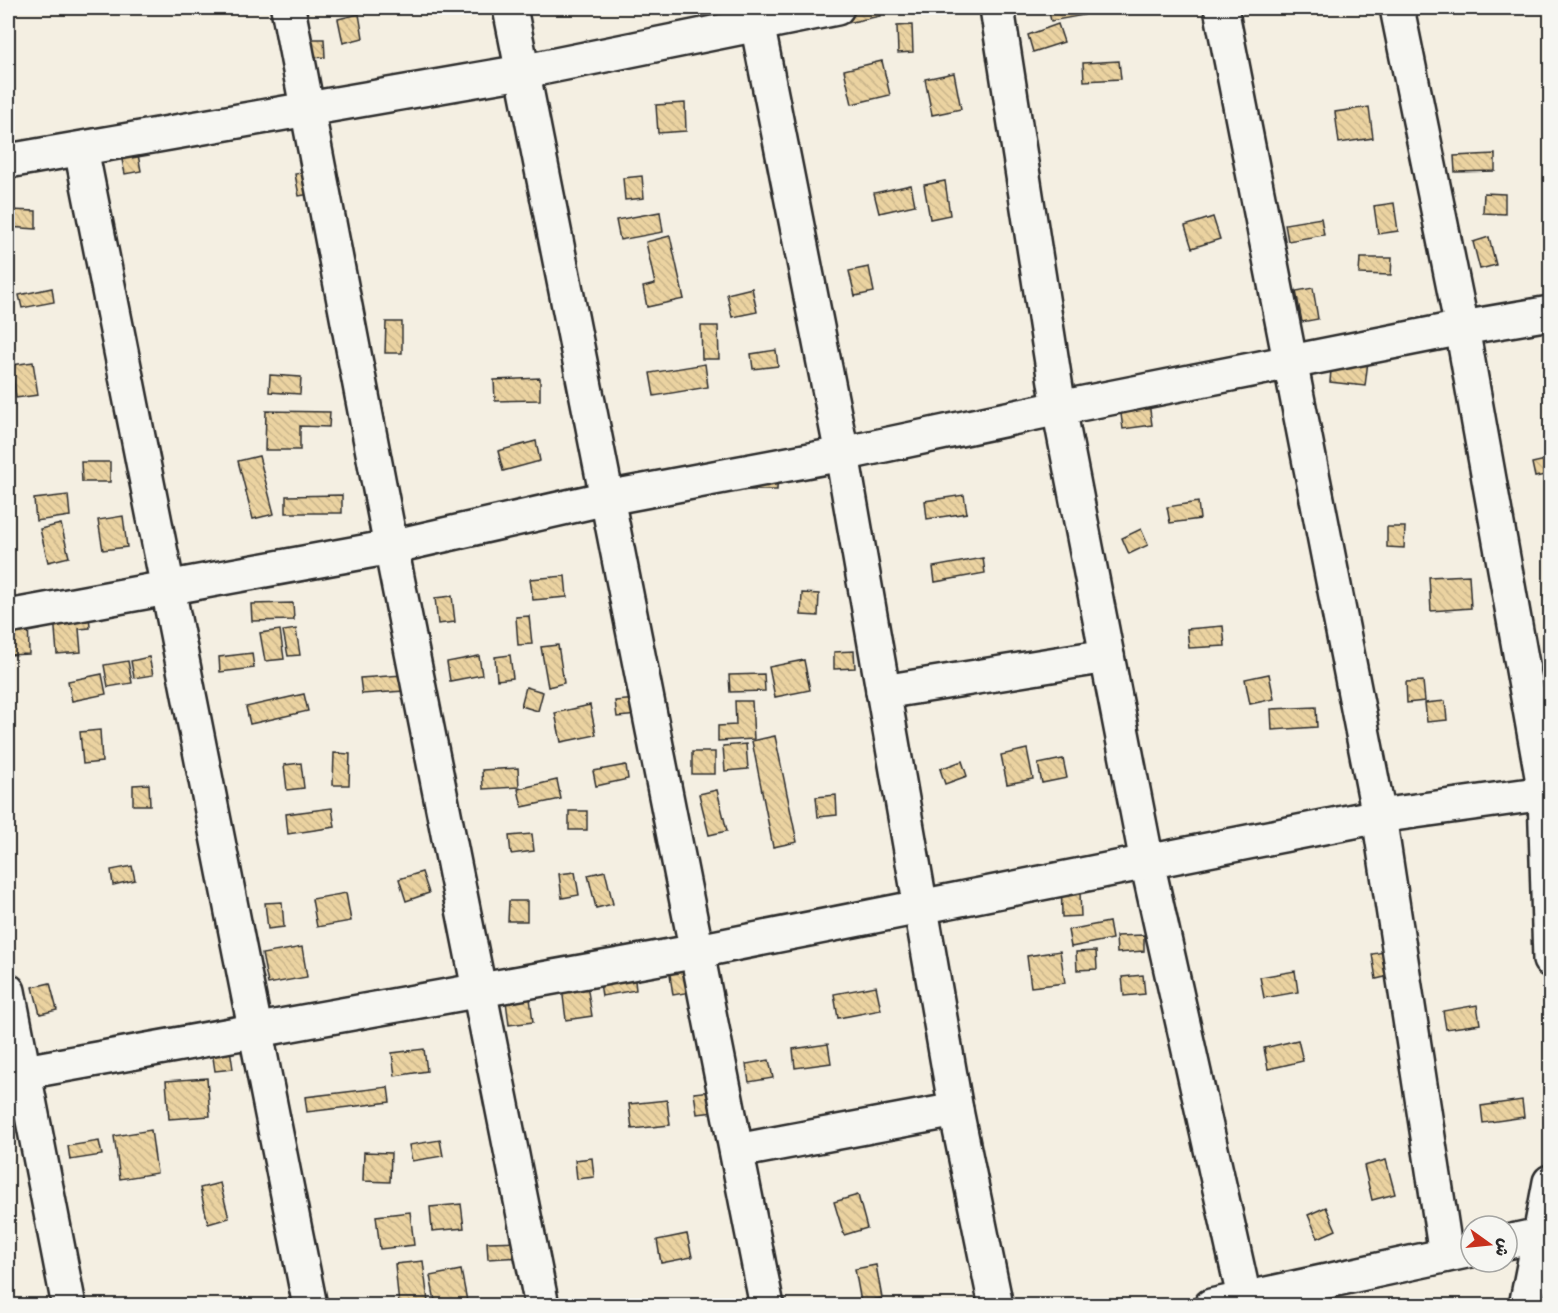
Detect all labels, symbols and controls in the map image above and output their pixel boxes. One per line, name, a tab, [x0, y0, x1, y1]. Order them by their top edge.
north arrow	[1459, 1214, 1519, 1274]
text: ش	[1491, 1237, 1516, 1259]

